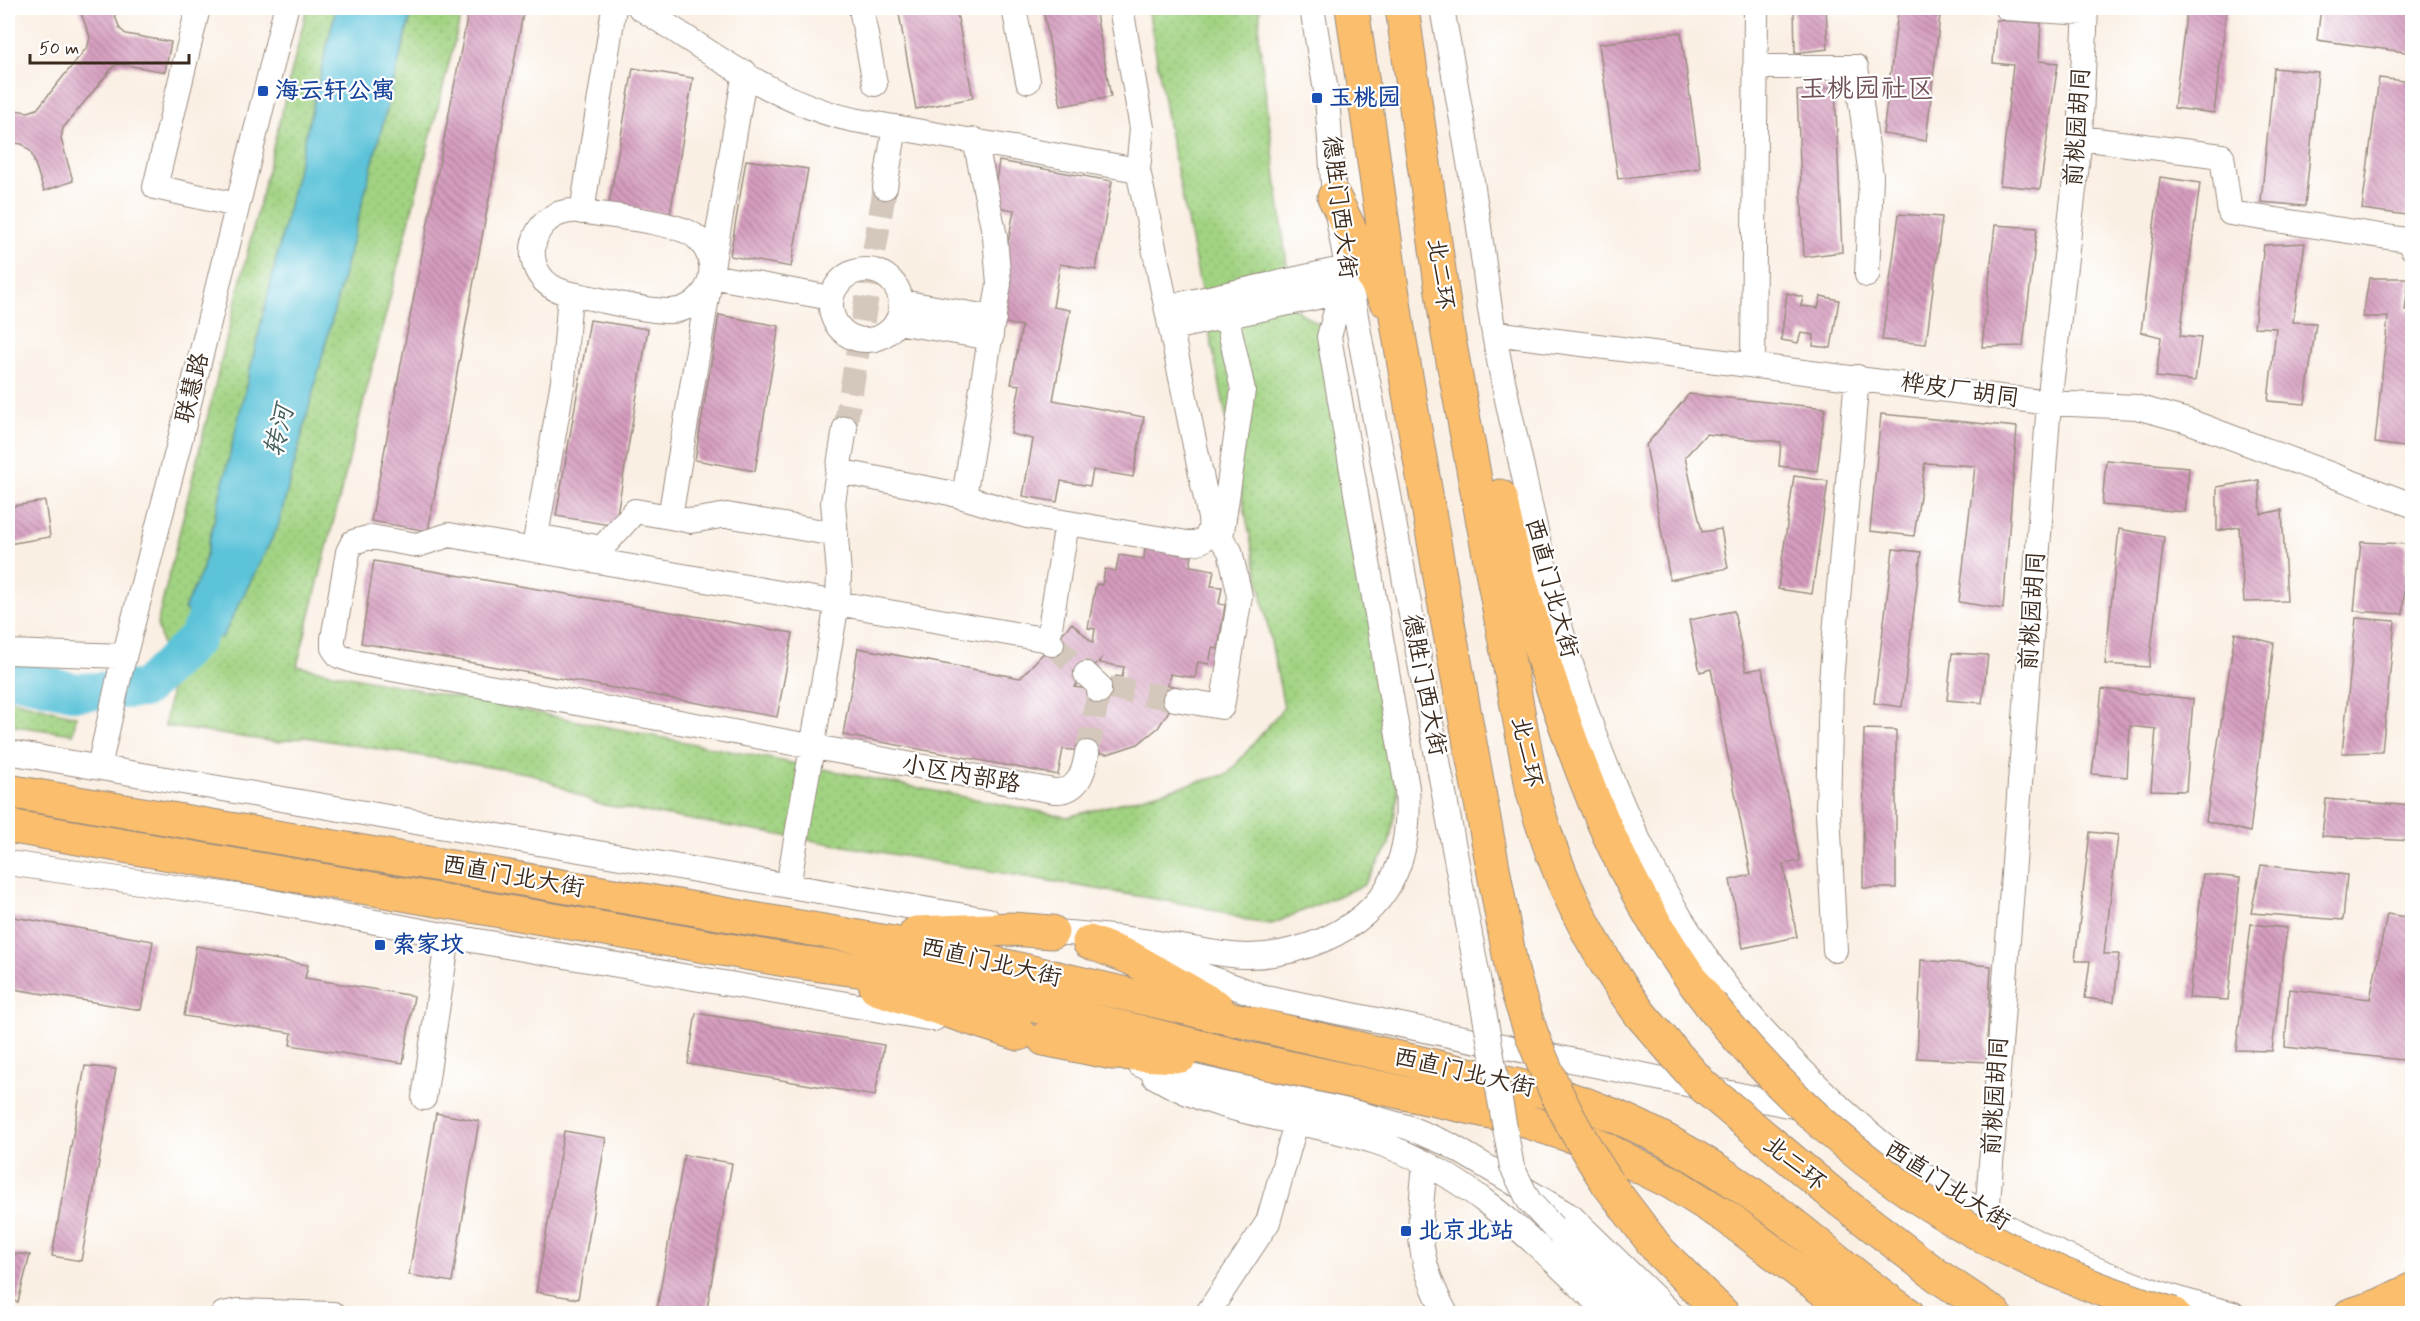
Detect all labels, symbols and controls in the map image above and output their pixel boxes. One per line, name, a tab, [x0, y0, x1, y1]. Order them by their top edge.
scale bar	[30, 27, 189, 65]
text: 50 m	[39, 37, 79, 61]
street label: 前桃园胡同	[2058, 66, 2098, 188]
district label: 玉桃园社区	[1800, 72, 1935, 107]
place label: 海云轩公寓	[275, 76, 395, 107]
place label: 玉桃园	[1329, 83, 1401, 114]
marker: 海云轩公寓	[256, 84, 270, 98]
marker: 玉桃园	[1310, 91, 1324, 105]
street label: 德胜门西大街	[1315, 134, 1363, 280]
street label: 北二环	[1420, 236, 1460, 312]
street label: 联慧路	[169, 349, 217, 427]
street label: 桦皮厂胡同	[1898, 367, 2022, 415]
water label: 转河	[257, 398, 304, 460]
street label: 西直门北大街	[1517, 514, 1585, 662]
street label: 前桃园胡同	[2013, 550, 2053, 672]
street label: 德胜门西大街	[1395, 611, 1453, 759]
street label: 北二环	[1503, 714, 1549, 790]
street label: 小区内部路	[899, 749, 1023, 801]
street label: 西直门北大街	[439, 849, 587, 905]
place label: 索家坟	[392, 930, 464, 961]
street label: 西直门北大街	[917, 932, 1065, 994]
marker: 索家坟	[373, 938, 387, 952]
street label: 前桃园胡同	[1976, 1035, 2016, 1157]
street label: 西直门北大街	[1390, 1042, 1538, 1104]
street label: 北二环	[1756, 1129, 1832, 1199]
street label: 西直门北大街	[1878, 1134, 2016, 1238]
place label: 北京北站	[1418, 1216, 1514, 1247]
marker: 北京北站	[1399, 1224, 1413, 1238]

